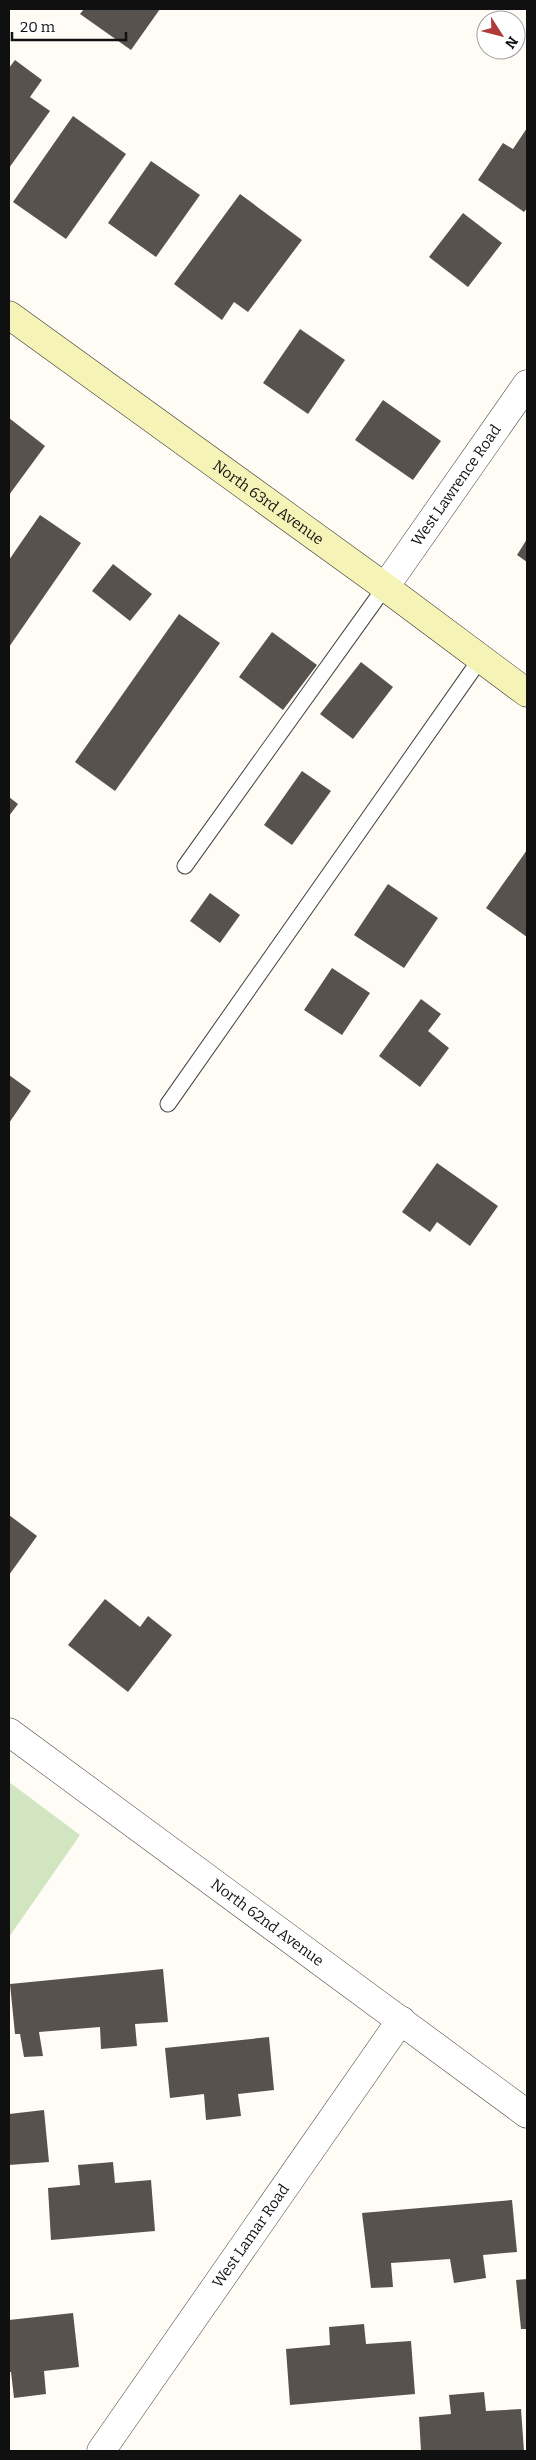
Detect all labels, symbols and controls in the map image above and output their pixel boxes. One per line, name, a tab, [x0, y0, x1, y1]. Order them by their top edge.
scale bar	[12, 10, 126, 42]
north arrow	[476, 10, 526, 60]
text: 20 m	[20, 18, 56, 36]
text: N	[501, 33, 521, 52]
street label: West Lawrence Road	[407, 421, 505, 550]
street label: North 63rd Avenue	[209, 456, 327, 549]
street label: North 62nd Avenue	[207, 1875, 327, 1970]
street label: West Lamar Road	[208, 2181, 293, 2291]

